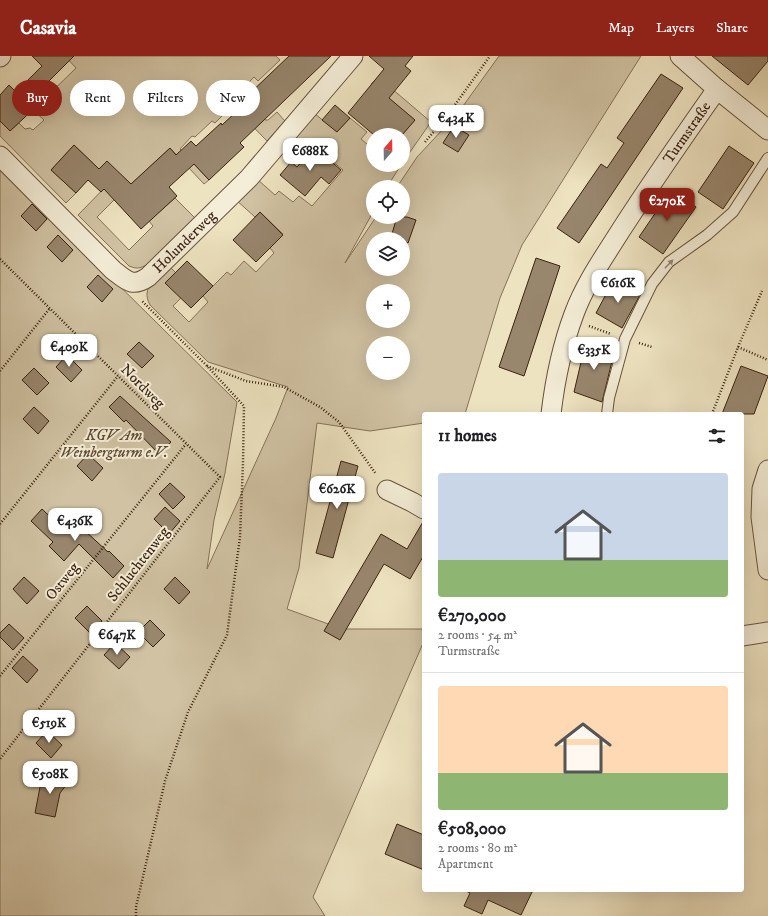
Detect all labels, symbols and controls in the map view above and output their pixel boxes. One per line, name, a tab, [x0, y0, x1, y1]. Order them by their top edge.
text: Casavia	[20, 17, 76, 40]
text: Map	[608, 19, 634, 37]
text: Layers	[656, 19, 694, 37]
text: Share	[716, 19, 748, 37]
chip: Buy	[12, 80, 62, 116]
chip: Rent	[70, 80, 125, 116]
chip: Filters	[133, 80, 198, 116]
chip: New	[206, 80, 260, 116]
street label: Turmstraße	[659, 98, 715, 167]
pin: €434K	[428, 105, 484, 139]
text: €434K	[438, 110, 474, 126]
north arrow	[366, 128, 410, 172]
map controls	[366, 128, 410, 380]
pin: €688K	[282, 138, 338, 172]
text: €688K	[292, 143, 328, 159]
button: locate	[366, 180, 410, 224]
pin: €270K	[639, 188, 695, 222]
text: €270K	[649, 193, 685, 209]
street label: Holunderweg	[149, 206, 221, 277]
button: layers	[366, 232, 410, 276]
one-way arrow	[664, 259, 674, 269]
pin: €616K	[590, 270, 646, 304]
text: €616K	[601, 275, 635, 291]
button: +	[366, 284, 410, 328]
pin: €409K	[41, 334, 97, 368]
button: −	[366, 336, 410, 380]
pin: €335K	[566, 337, 622, 371]
text: €409K	[50, 339, 88, 355]
text: €335K	[578, 342, 610, 358]
street label: Nordweg	[116, 360, 169, 413]
text: 11 homes	[438, 425, 497, 447]
icon: filters	[706, 425, 728, 447]
park label: KGV Am Weinbergturm e.V.	[60, 426, 169, 462]
pin: €626K	[309, 476, 365, 510]
text: €626K	[319, 481, 355, 497]
icon: home	[547, 499, 619, 571]
pin: €436K	[47, 508, 103, 542]
text: €436K	[57, 513, 93, 529]
street label: Schluchtenweg	[103, 522, 174, 606]
street label: Ostweg	[41, 558, 84, 604]
text: €270,000	[438, 605, 506, 627]
pin: €647K	[89, 622, 145, 656]
text: €647K	[98, 627, 136, 643]
text: 2 rooms · 54 m²	[438, 627, 517, 643]
text: Turmstraße	[438, 643, 500, 659]
pin: €519K	[21, 710, 77, 744]
icon: home	[547, 712, 619, 784]
text: €519K	[32, 715, 66, 731]
pin: €508K	[22, 761, 78, 795]
text: €508K	[32, 766, 68, 782]
text: €508,000	[438, 818, 506, 840]
text: 2 rooms · 80 m²	[438, 840, 517, 856]
text: Apartment	[438, 856, 493, 872]

